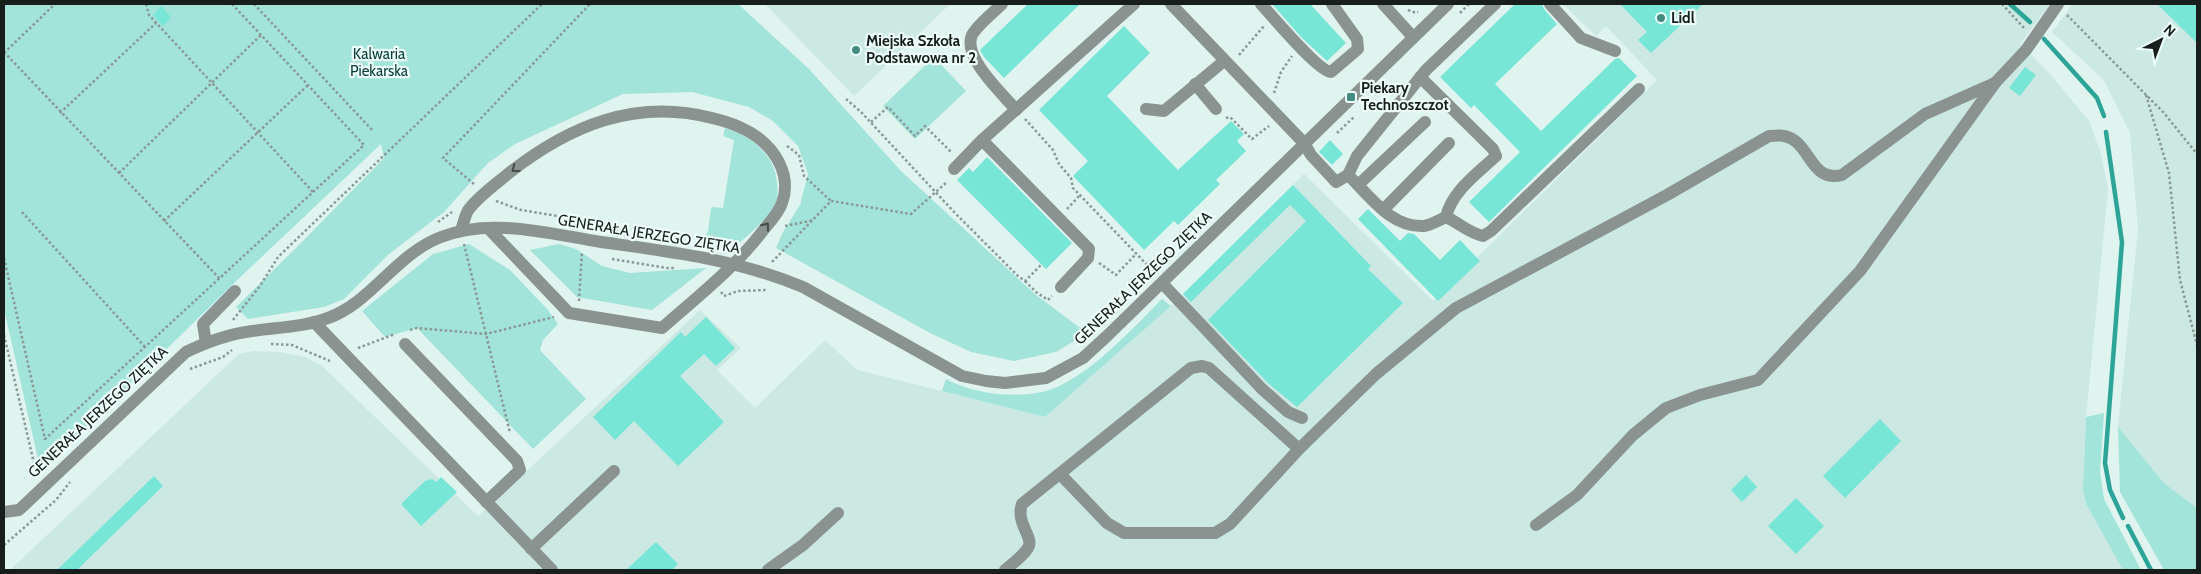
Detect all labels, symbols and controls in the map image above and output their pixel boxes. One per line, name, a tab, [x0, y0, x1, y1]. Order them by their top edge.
place label: Lidl	[1671, 9, 1695, 27]
marker: Lidl	[1655, 12, 1667, 24]
north arrow	[2136, 15, 2186, 65]
text: N	[2160, 20, 2179, 40]
place label: Miejska Szkoła Podstawowa nr 2	[866, 32, 976, 67]
marker: Miejska Szkoła Podstawowa nr 2	[850, 44, 862, 56]
park label: Kalwaria Piekarska	[350, 45, 409, 80]
place label: Piekary Technoszczot	[1361, 79, 1449, 114]
marker: Piekary Technoszczot	[1345, 91, 1357, 103]
one-way arrow	[512, 163, 521, 171]
street label: GENERAŁA JERZEGO ZIĘTKA	[1070, 207, 1216, 349]
street label: GENERAŁA JERZEGO ZIĘTKA	[557, 211, 742, 257]
one-way arrow	[761, 223, 769, 232]
street label: GENERAŁA JERZEGO ZIĘTKA	[24, 342, 172, 481]

